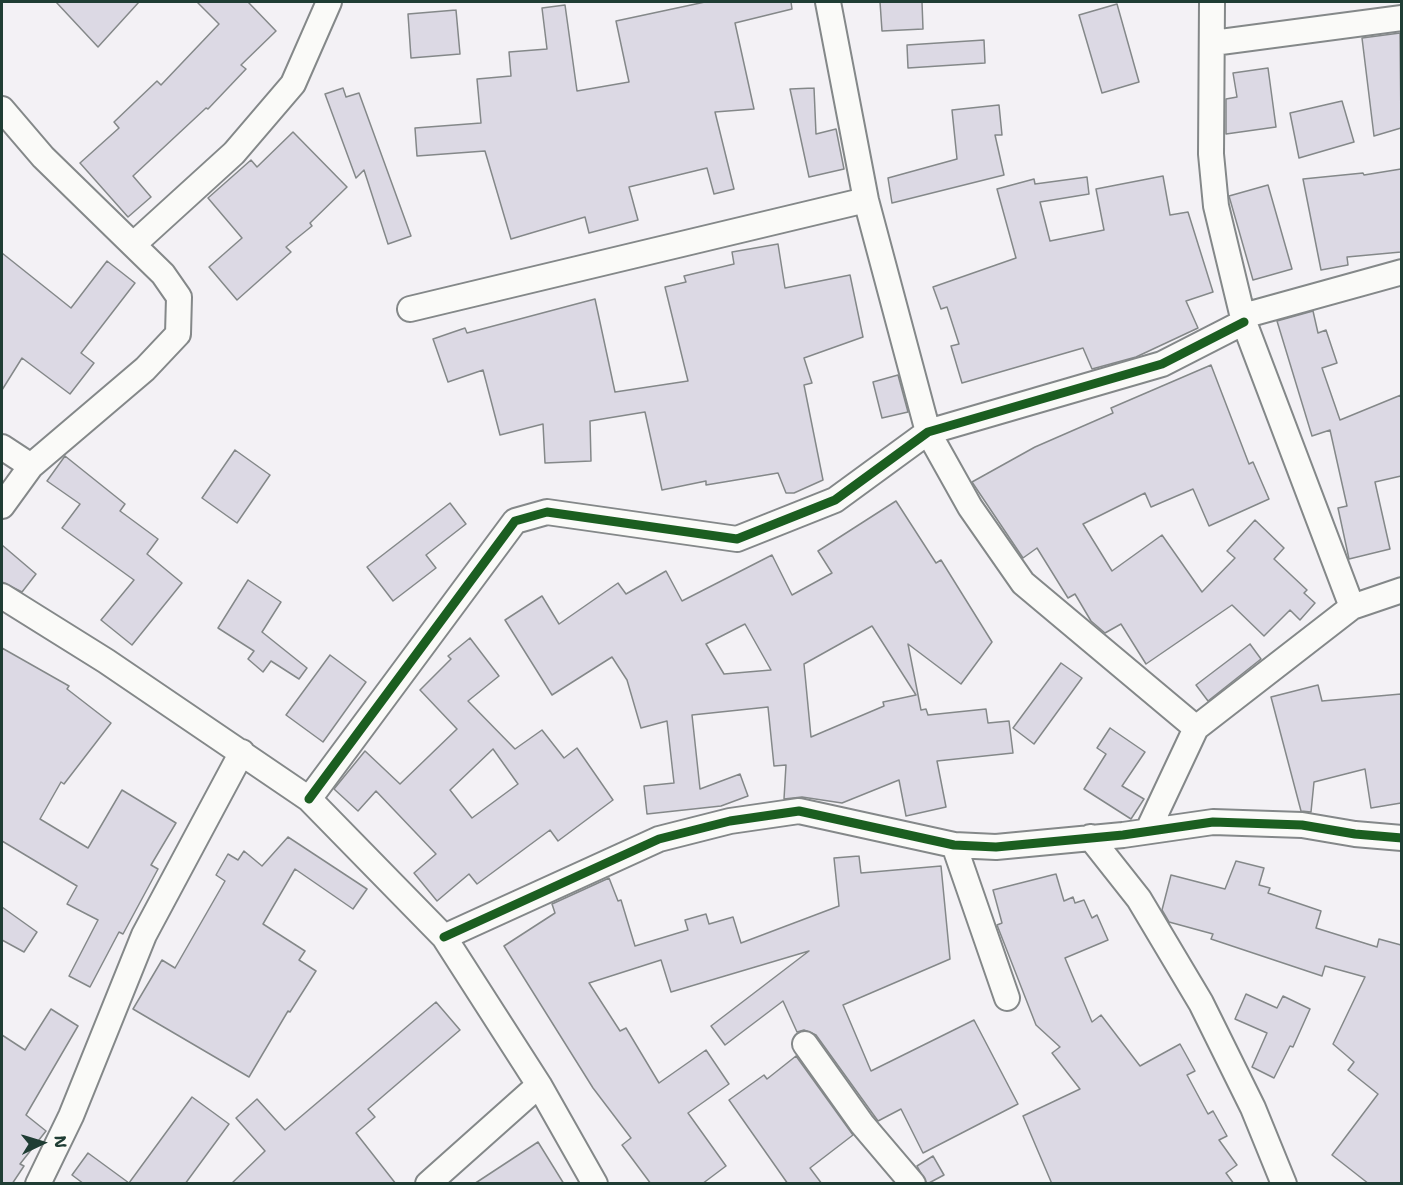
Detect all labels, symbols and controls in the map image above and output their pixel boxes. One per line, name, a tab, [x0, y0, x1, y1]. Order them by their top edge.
north arrow	[12, 1113, 72, 1173]
text: N	[50, 1135, 71, 1149]

